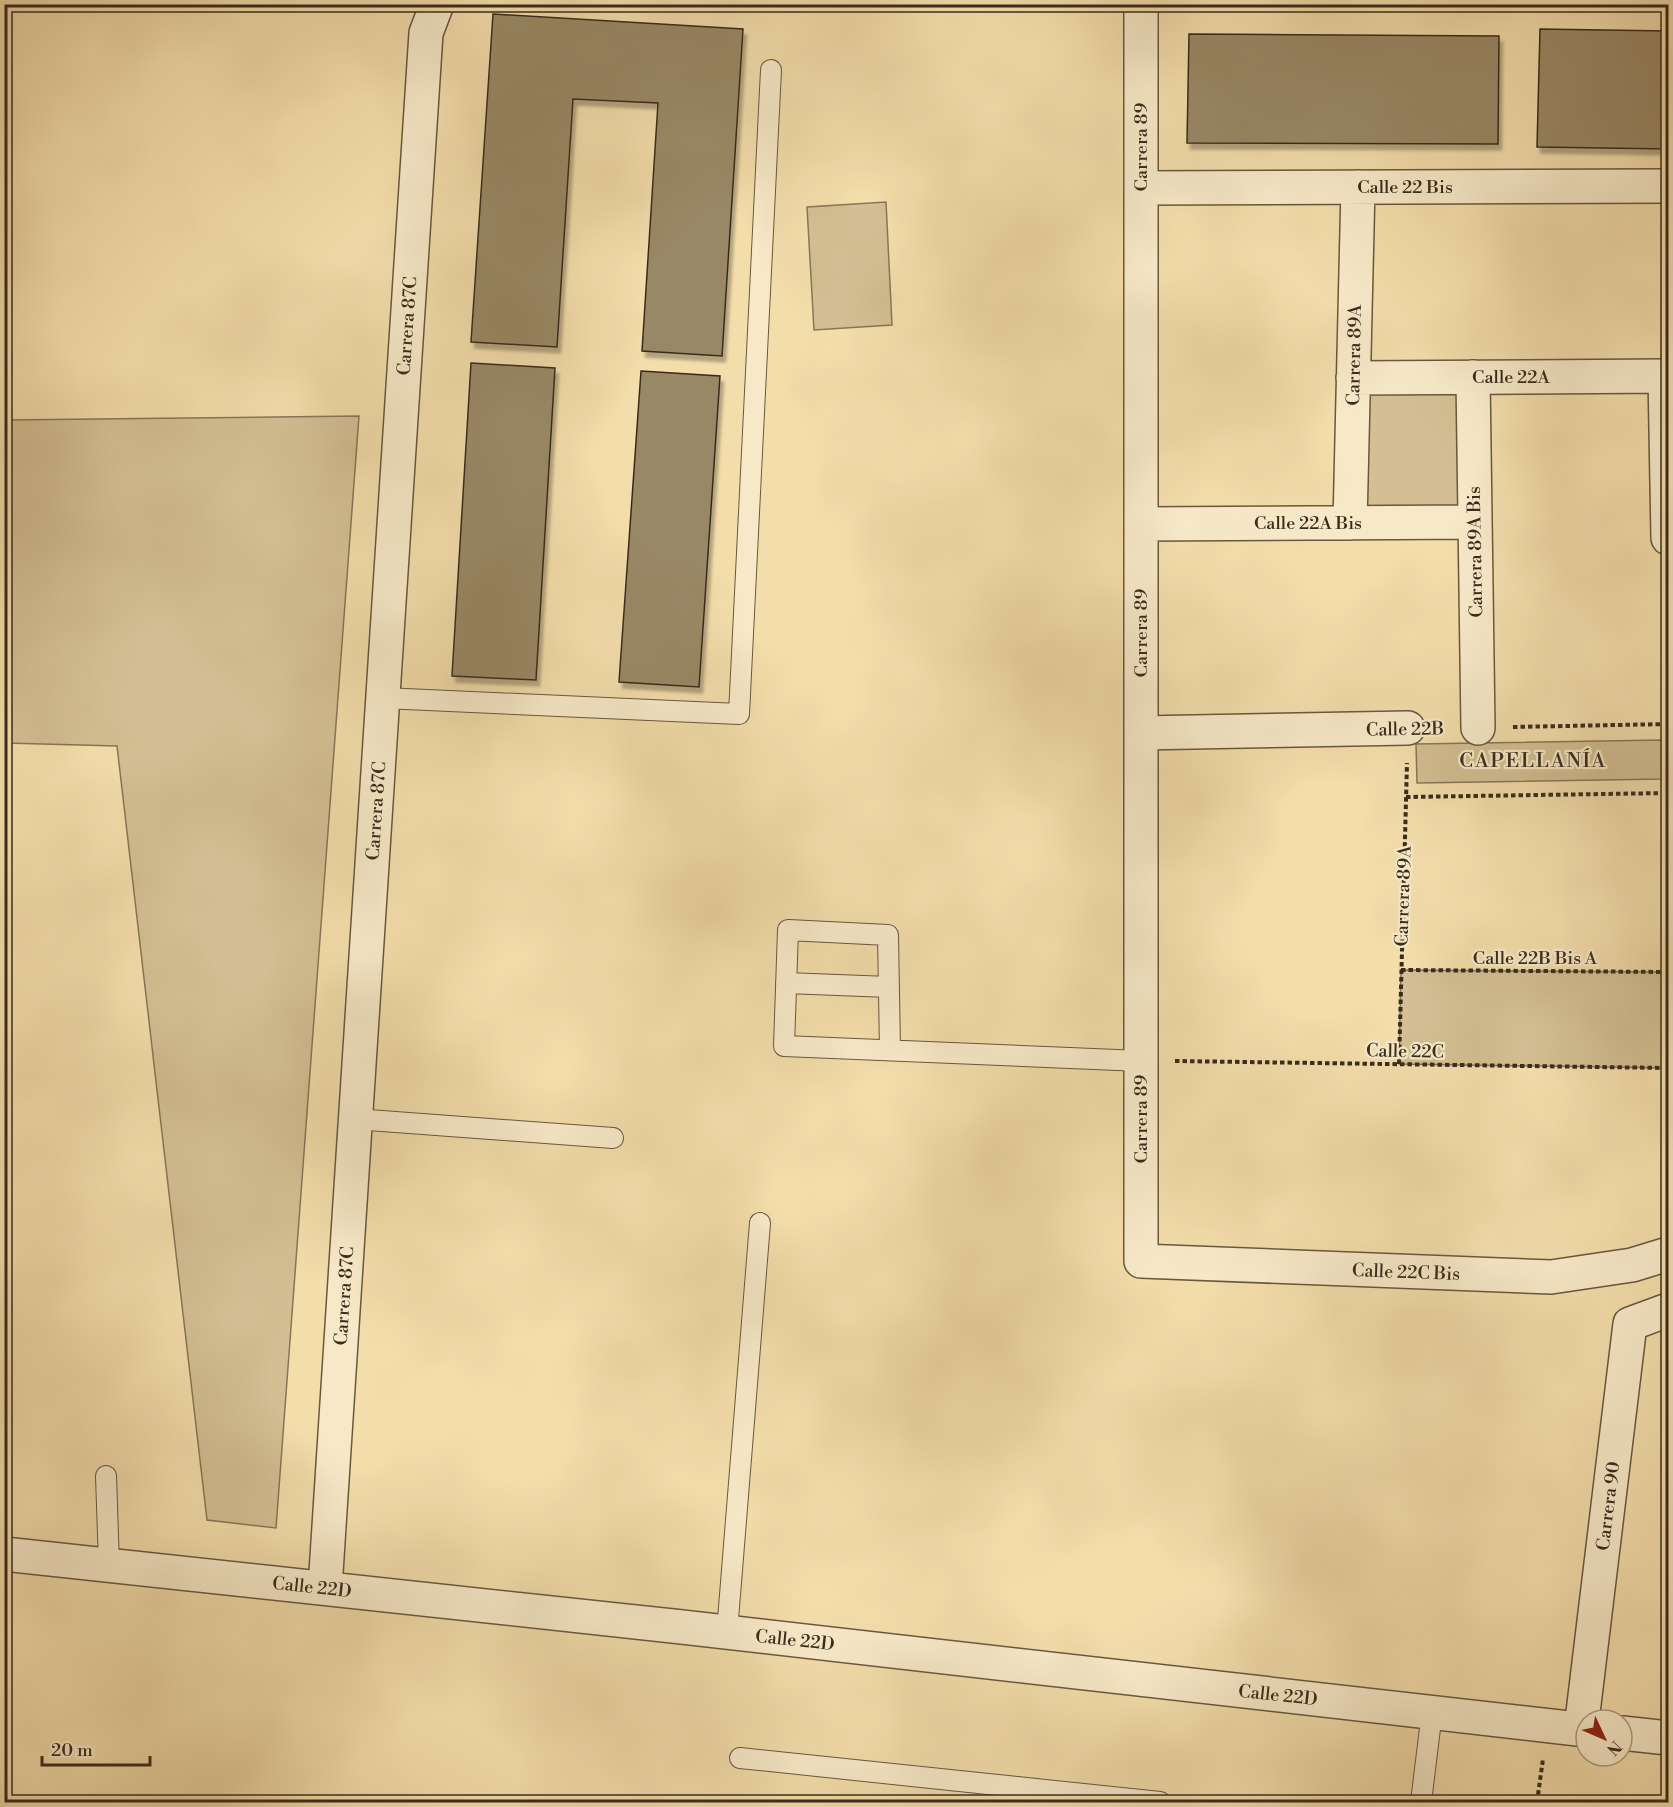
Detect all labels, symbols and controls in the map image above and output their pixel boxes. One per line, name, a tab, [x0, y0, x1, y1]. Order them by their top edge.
street label: Carrera 89	[1130, 103, 1153, 191]
street label: Calle 22 Bis	[1357, 176, 1453, 199]
street label: Carrera 87C	[393, 276, 422, 376]
street label: Carrera 89A	[1342, 304, 1367, 406]
street label: Calle 22A	[1472, 366, 1551, 389]
street label: Carrera 89A Bis	[1463, 486, 1488, 618]
street label: Calle 22A Bis	[1254, 512, 1362, 535]
street label: Carrera 89	[1130, 589, 1153, 677]
street label: Calle 22B	[1366, 717, 1444, 742]
district label: CAPELLANÍA	[1459, 748, 1607, 774]
street label: Carrera 87C	[362, 761, 391, 861]
street label: Carrera 89A	[1390, 844, 1417, 947]
street label: Calle 22B Bis A	[1473, 947, 1598, 970]
street label: Calle 22C	[1366, 1039, 1444, 1064]
street label: Carrera 89	[1130, 1075, 1153, 1163]
street label: Carrera 87C	[330, 1246, 359, 1346]
street label: Calle 22C Bis	[1352, 1259, 1460, 1286]
street label: Carrera 90	[1592, 1460, 1625, 1552]
street label: Calle 22D	[271, 1572, 353, 1603]
street label: Calle 22D	[754, 1625, 836, 1656]
street label: Calle 22D	[1237, 1680, 1319, 1711]
north arrow	[1574, 1708, 1634, 1768]
scale bar	[42, 1729, 150, 1767]
text: N	[1602, 1736, 1626, 1759]
text: 20 m	[51, 1739, 93, 1762]

